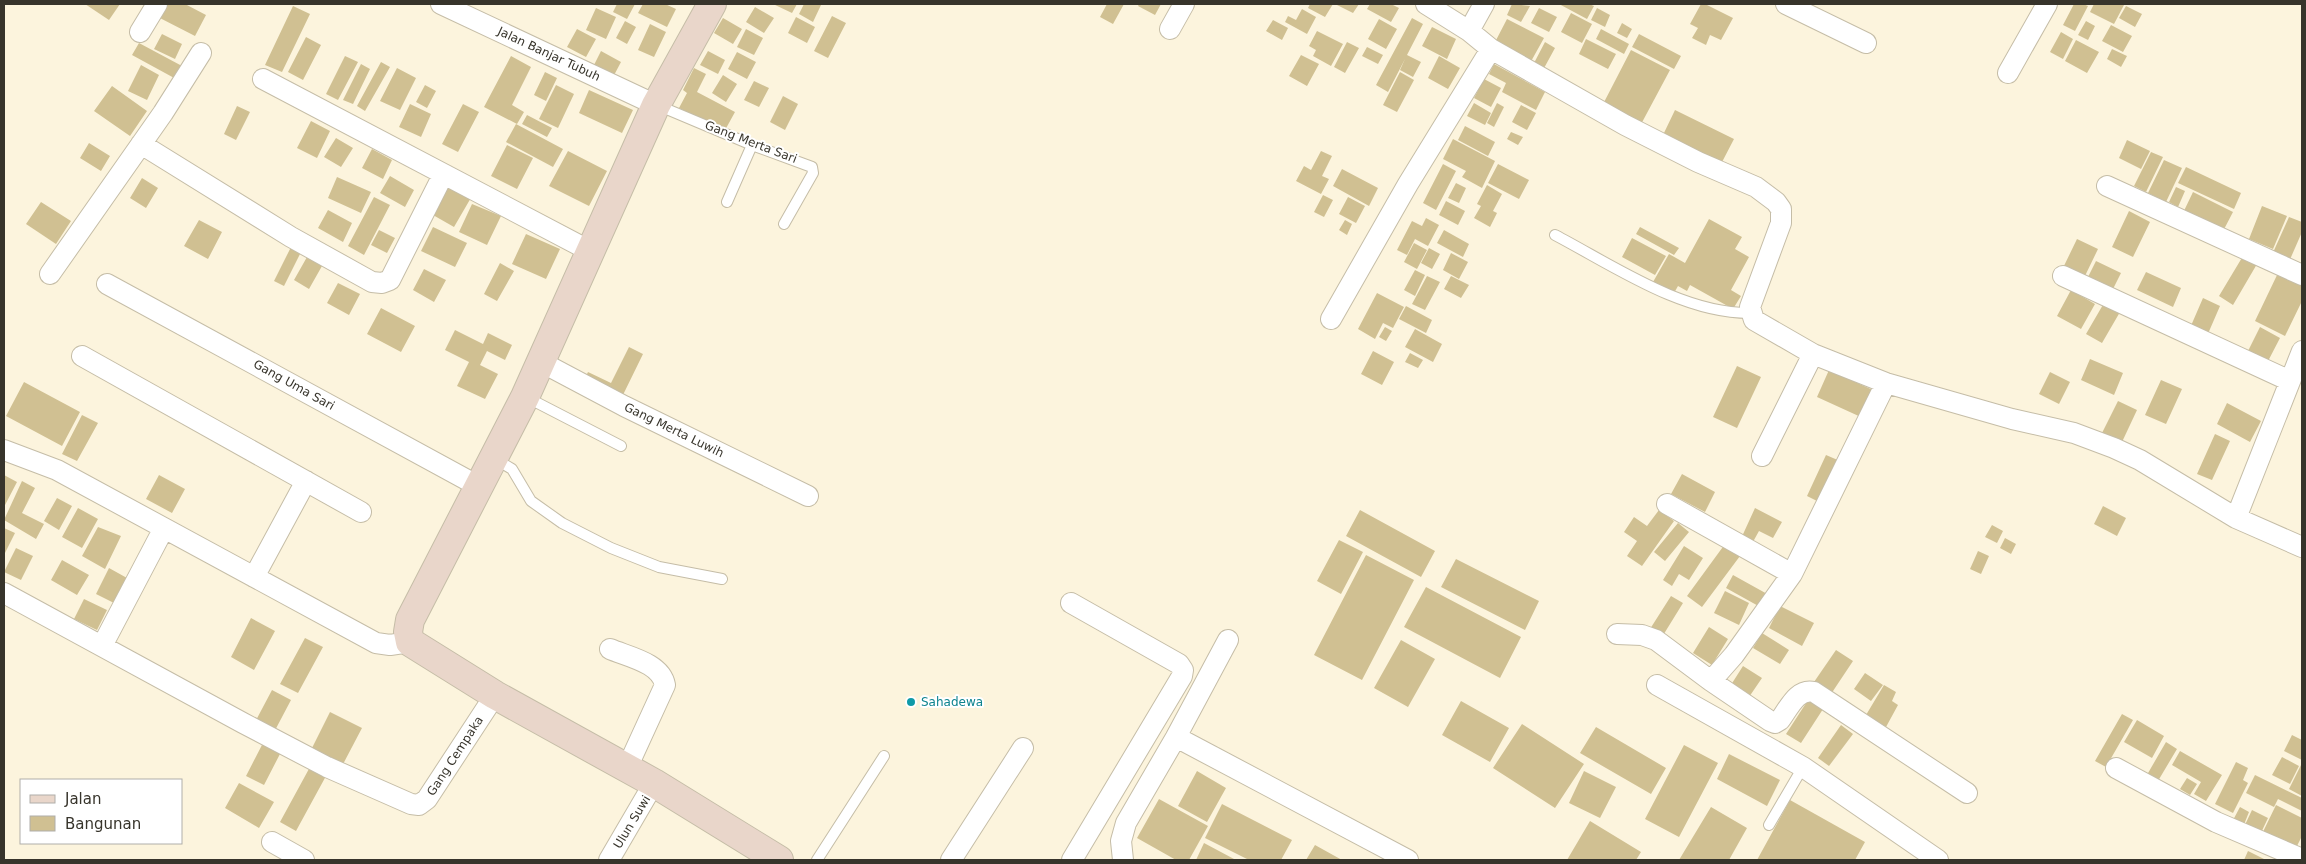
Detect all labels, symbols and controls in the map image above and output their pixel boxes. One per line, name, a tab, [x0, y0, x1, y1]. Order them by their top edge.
street label: Jalan Banjar Tubuh	[495, 24, 603, 84]
street label: Gang Merta Sari	[703, 118, 799, 166]
street label: Gang Uma Sari	[251, 357, 337, 413]
street label: Gang Merta Luwih	[622, 400, 726, 460]
place label: Sahadewa	[921, 695, 983, 709]
marker: Sahadewa	[905, 696, 917, 708]
street label: Gang Cempaka	[424, 714, 486, 798]
legend	[20, 779, 182, 844]
text: Jalan	[64, 790, 101, 808]
street label: Ulun Suwi	[611, 793, 653, 851]
text: Bangunan	[65, 815, 141, 833]

